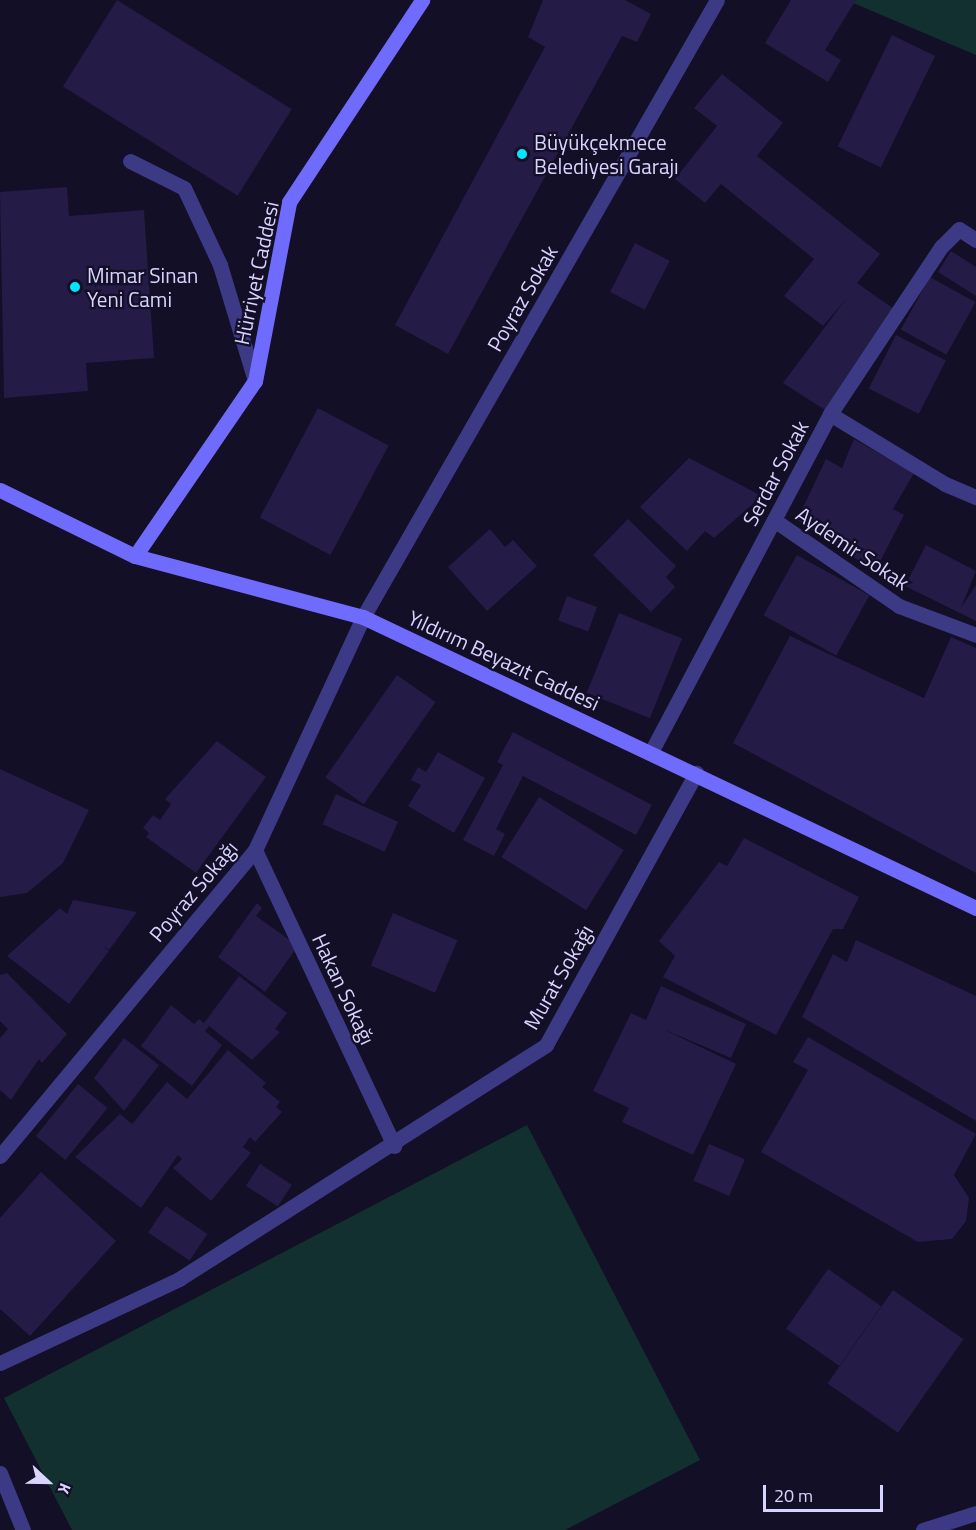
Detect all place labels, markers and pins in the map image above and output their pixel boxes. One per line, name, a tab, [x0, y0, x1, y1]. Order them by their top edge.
place label: Büyükçekmece Belediyesi Garajı	[534, 129, 679, 179]
marker: Büyükçekmece Belediyesi Garajı	[515, 147, 529, 161]
place label: Mimar Sinan Yeni Cami	[87, 262, 198, 312]
marker: Mimar Sinan Yeni Cami	[68, 280, 82, 294]

